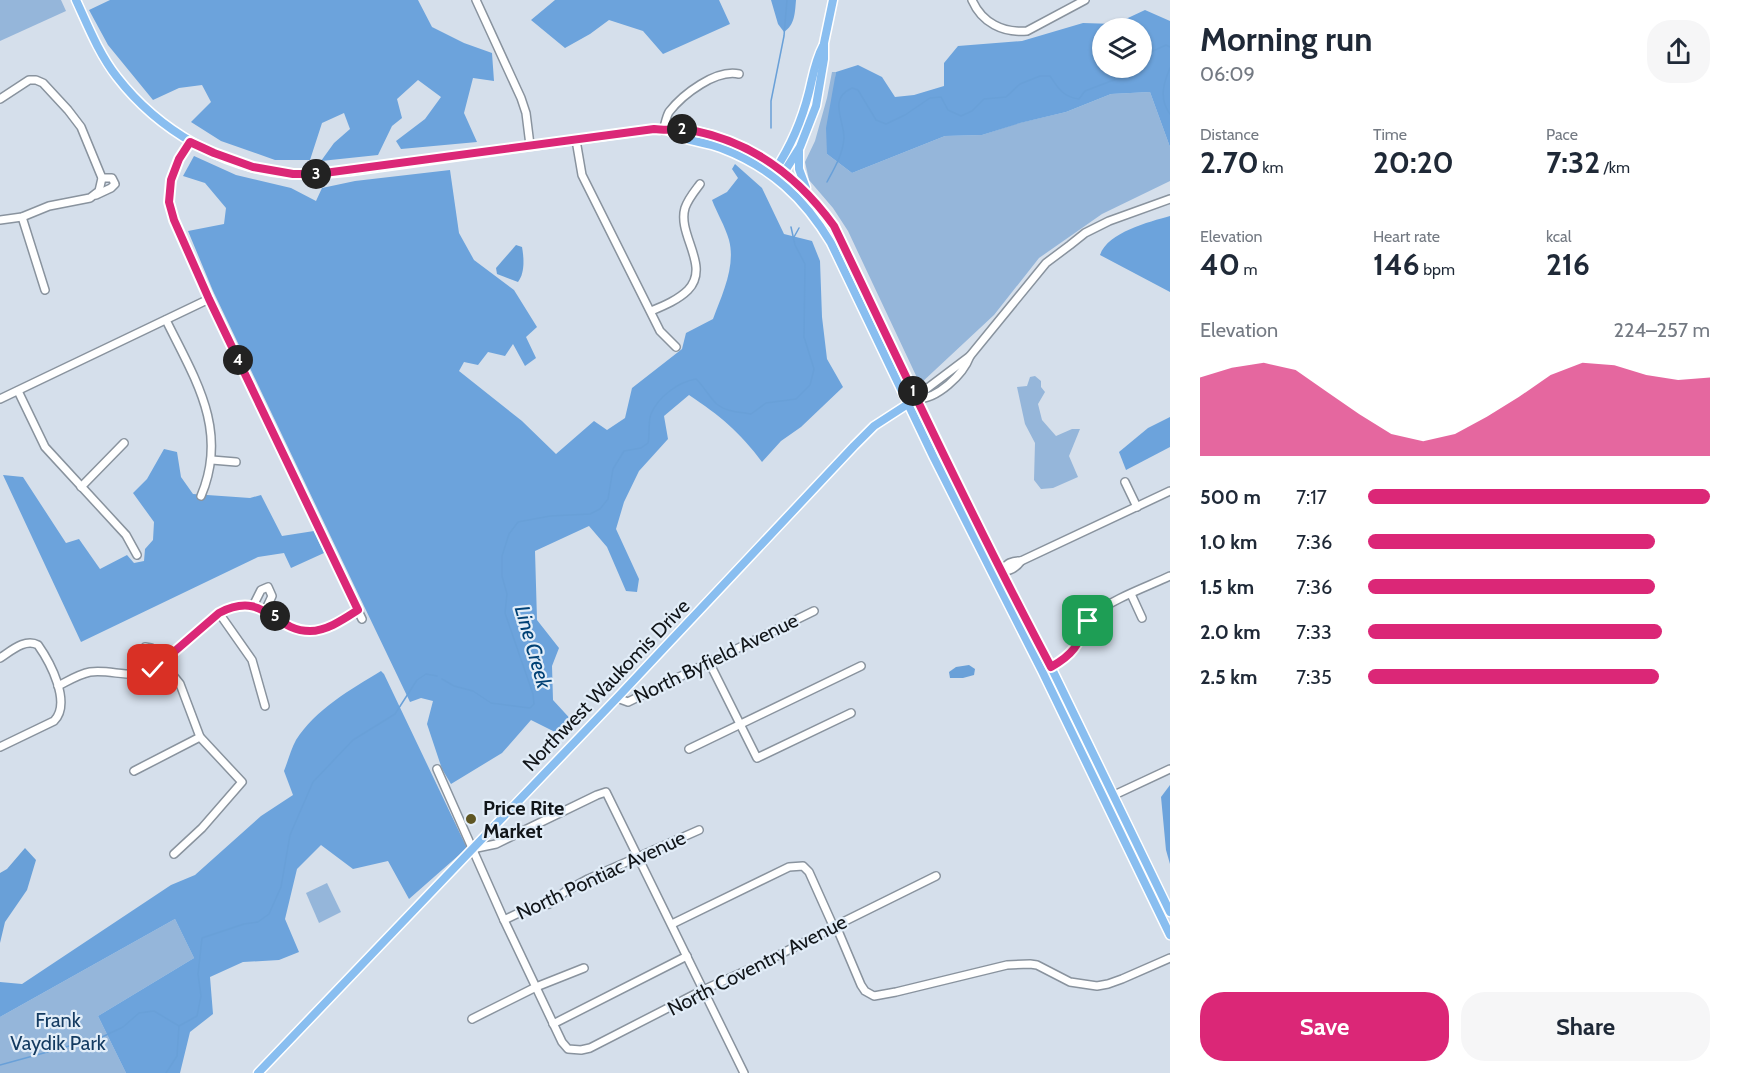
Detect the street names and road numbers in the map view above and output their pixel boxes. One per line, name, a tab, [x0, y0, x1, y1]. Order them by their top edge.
street label: Northwest Waukomis Drive	[518, 594, 694, 776]
street label: North Byfield Avenue	[630, 608, 802, 708]
street label: North Pontiac Avenue	[513, 825, 689, 925]
street label: North Coventry Avenue	[663, 909, 851, 1021]

